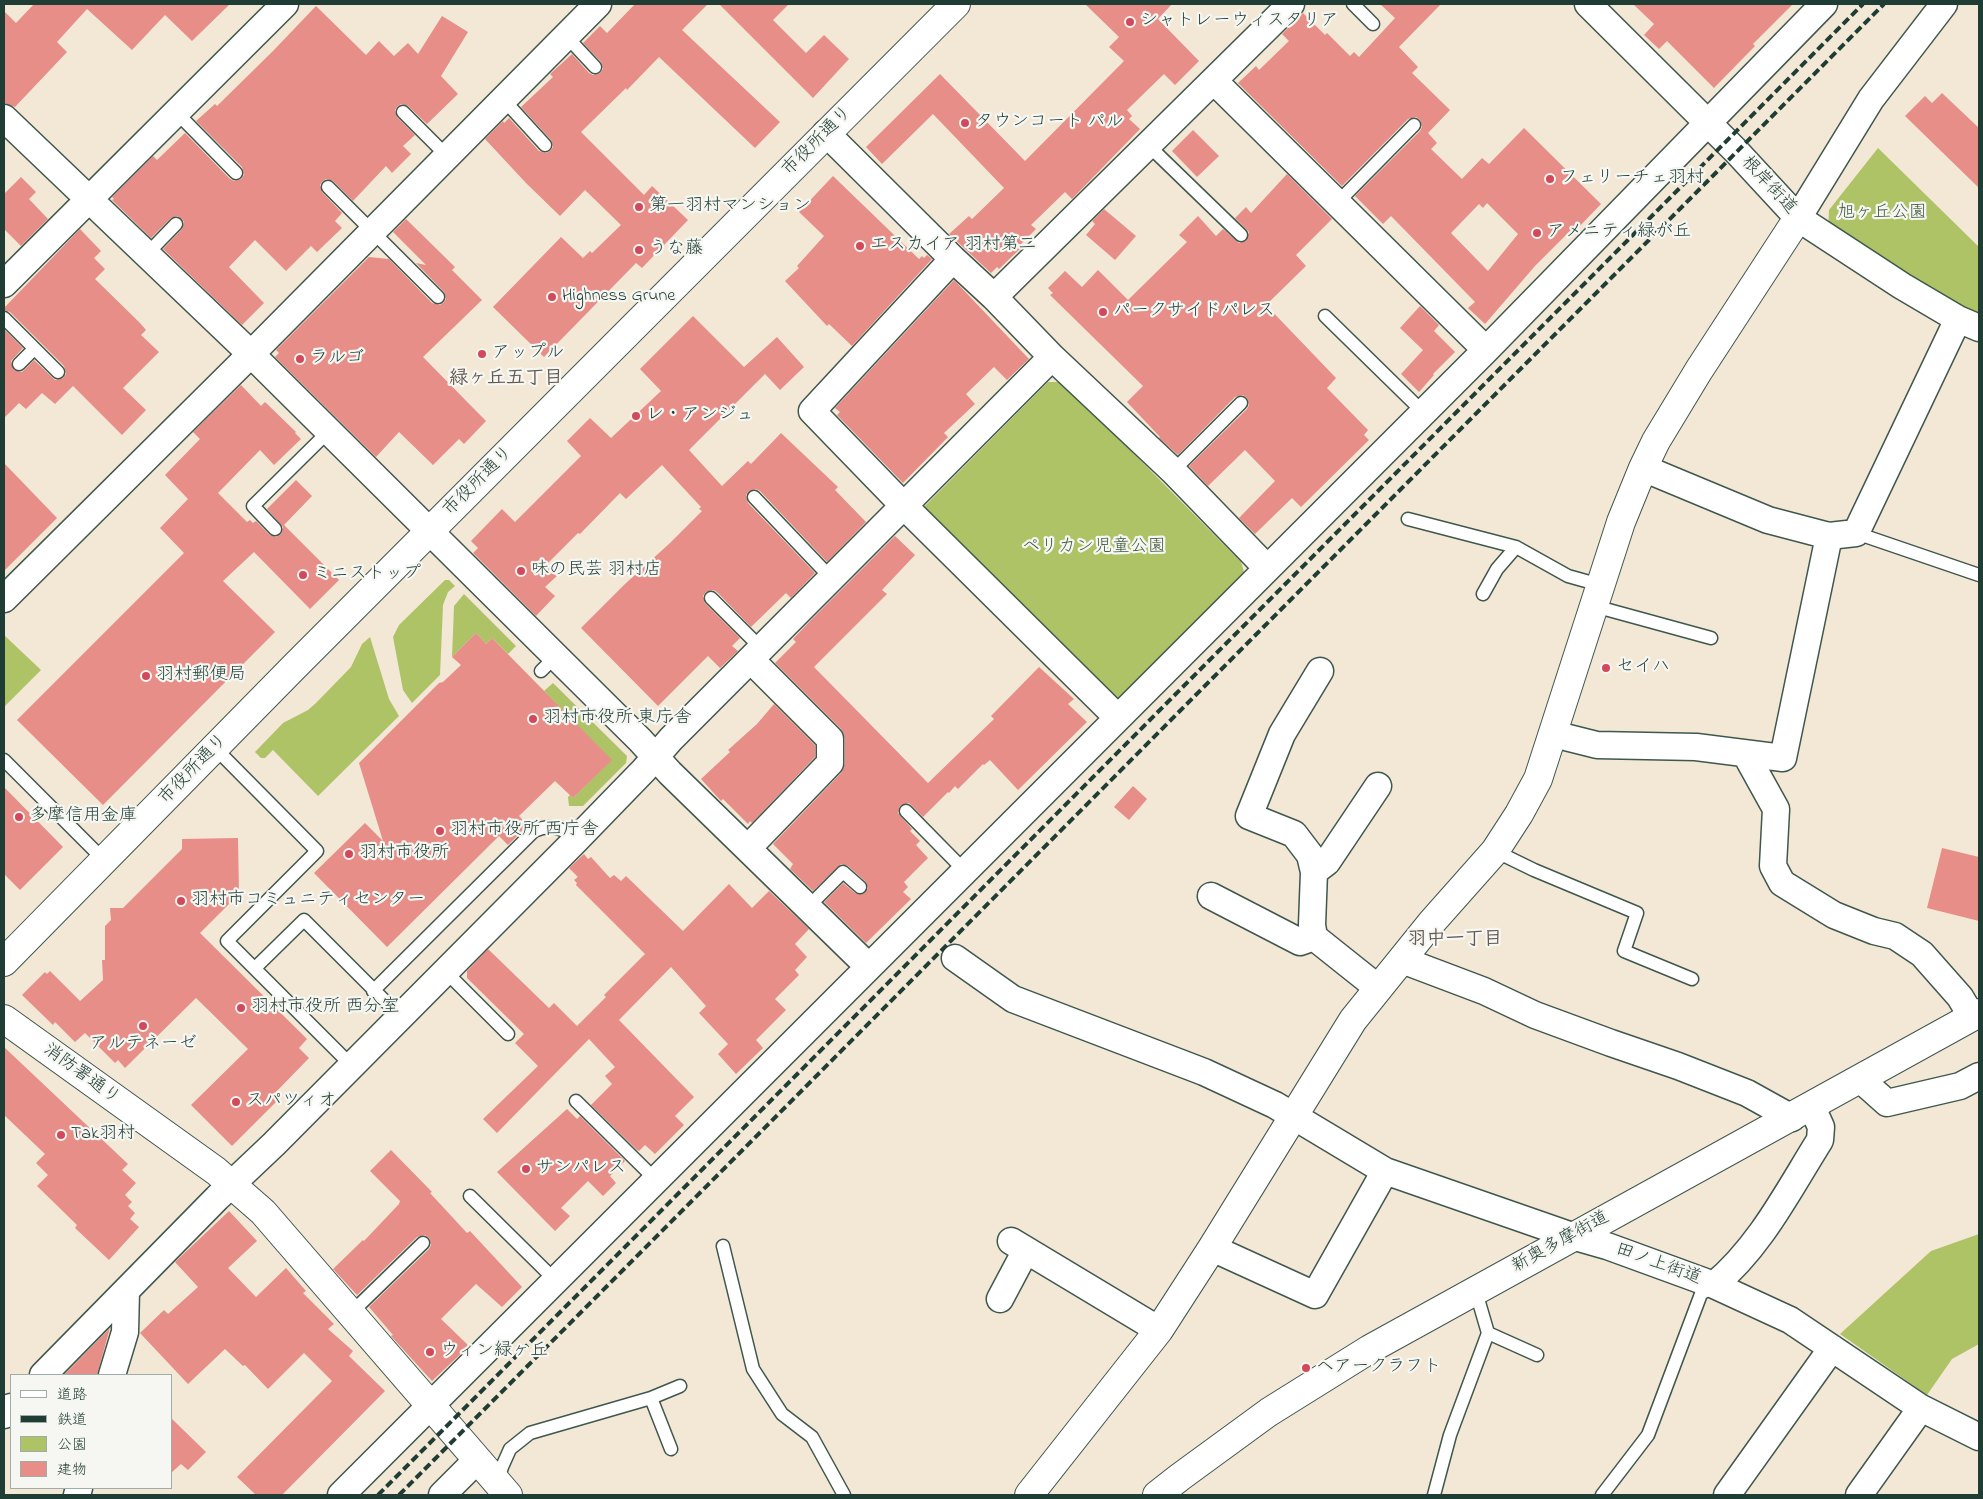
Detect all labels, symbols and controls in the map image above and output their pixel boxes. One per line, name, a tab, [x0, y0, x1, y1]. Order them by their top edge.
place label: シャトレーウィスタリア	[1140, 11, 1339, 33]
marker: シャトレーウィスタリア	[1124, 16, 1136, 28]
street label: 市役所通り	[779, 103, 857, 181]
place label: タウンコート パル	[975, 112, 1123, 134]
marker: タウンコート パル	[959, 117, 971, 129]
street label: 根岸街道	[1736, 152, 1800, 220]
place label: フェリーチェ羽村	[1560, 168, 1704, 190]
marker: フェリーチェ羽村	[1544, 173, 1556, 185]
place label: 第一羽村マンション	[649, 196, 811, 218]
marker: 第一羽村マンション	[633, 201, 645, 213]
park label: 旭ヶ丘公園	[1837, 203, 1927, 225]
place label: アメニティ緑が丘	[1547, 222, 1691, 244]
marker: アメニティ緑が丘	[1531, 227, 1543, 239]
place label: エスカイア 羽村第二	[870, 235, 1036, 257]
place label: うな藤	[649, 239, 703, 261]
marker: エスカイア 羽村第二	[854, 240, 866, 252]
marker: うな藤	[633, 244, 645, 256]
place label: Highness Grune	[562, 286, 675, 308]
marker: Highness Grune	[546, 291, 558, 303]
place label: パークサイドパレス	[1113, 301, 1275, 323]
marker: パークサイドパレス	[1097, 306, 1109, 318]
place label: アップル	[492, 343, 564, 365]
place label: ラルゴ	[310, 348, 364, 370]
marker: アップル	[476, 348, 488, 360]
marker: ラルゴ	[294, 353, 306, 365]
district label: 緑ヶ丘五丁目	[449, 369, 563, 391]
place label: レ・アンジュ	[646, 405, 754, 427]
marker: レ・アンジュ	[630, 410, 642, 422]
street label: 市役所通り	[440, 443, 518, 521]
park label: ペリカン児童公園	[1022, 537, 1166, 559]
place label: 味の民芸 羽村店	[531, 560, 661, 582]
place label: ミニストップ	[313, 564, 421, 586]
marker: 味の民芸 羽村店	[515, 565, 527, 577]
marker: ミニストップ	[297, 569, 309, 581]
place label: セイハ	[1616, 657, 1670, 679]
marker: セイハ	[1600, 662, 1612, 674]
place label: 羽村郵便局	[156, 665, 246, 687]
marker: 羽村郵便局	[140, 670, 152, 682]
place label: 羽村市役所 東庁舎	[543, 708, 691, 730]
marker: 羽村市役所 東庁舎	[527, 713, 539, 725]
street label: 市役所通り	[155, 730, 233, 810]
place label: 多摩信用金庫	[29, 806, 137, 828]
marker: 多摩信用金庫	[13, 811, 25, 823]
place label: 羽村市役所 西庁舎	[450, 820, 598, 842]
marker: 羽村市役所 西庁舎	[434, 825, 446, 837]
place label: 羽村市役所	[359, 843, 449, 865]
marker: 羽村市役所	[343, 848, 355, 860]
place label: 羽村市コミュニティセンター	[191, 890, 425, 912]
marker: 羽村市コミュニティセンター	[175, 895, 187, 907]
district label: 羽中一丁目	[1408, 930, 1502, 952]
place label: 羽村市役所 西分室	[251, 997, 399, 1019]
marker: 羽村市役所 西分室	[235, 1002, 247, 1014]
marker: アルテネーゼ	[137, 1020, 149, 1032]
place label: アルテネーゼ	[90, 1034, 196, 1056]
street label: 消防署通り	[38, 1040, 124, 1110]
place label: スパツィオ	[246, 1091, 336, 1113]
marker: スパツィオ	[230, 1096, 242, 1108]
place label: Tak羽村	[71, 1124, 135, 1146]
marker: Tak羽村	[55, 1129, 67, 1141]
place label: サンパレス	[536, 1158, 626, 1180]
marker: サンパレス	[520, 1163, 532, 1175]
street label: 新奥多摩街道	[1509, 1207, 1613, 1279]
street label: 田ノ上街道	[1612, 1239, 1704, 1291]
place label: ウィン緑ヶ丘	[440, 1341, 548, 1363]
marker: ウィン緑ヶ丘	[424, 1346, 436, 1358]
place label: ヘアークラフト	[1316, 1357, 1441, 1379]
marker: ヘアークラフト	[1300, 1362, 1312, 1374]
legend	[10, 1374, 172, 1489]
text: 道路	[57, 1384, 87, 1406]
text: 鉄道	[57, 1409, 87, 1431]
text: 公園	[57, 1434, 87, 1456]
text: 建物	[57, 1459, 87, 1481]

